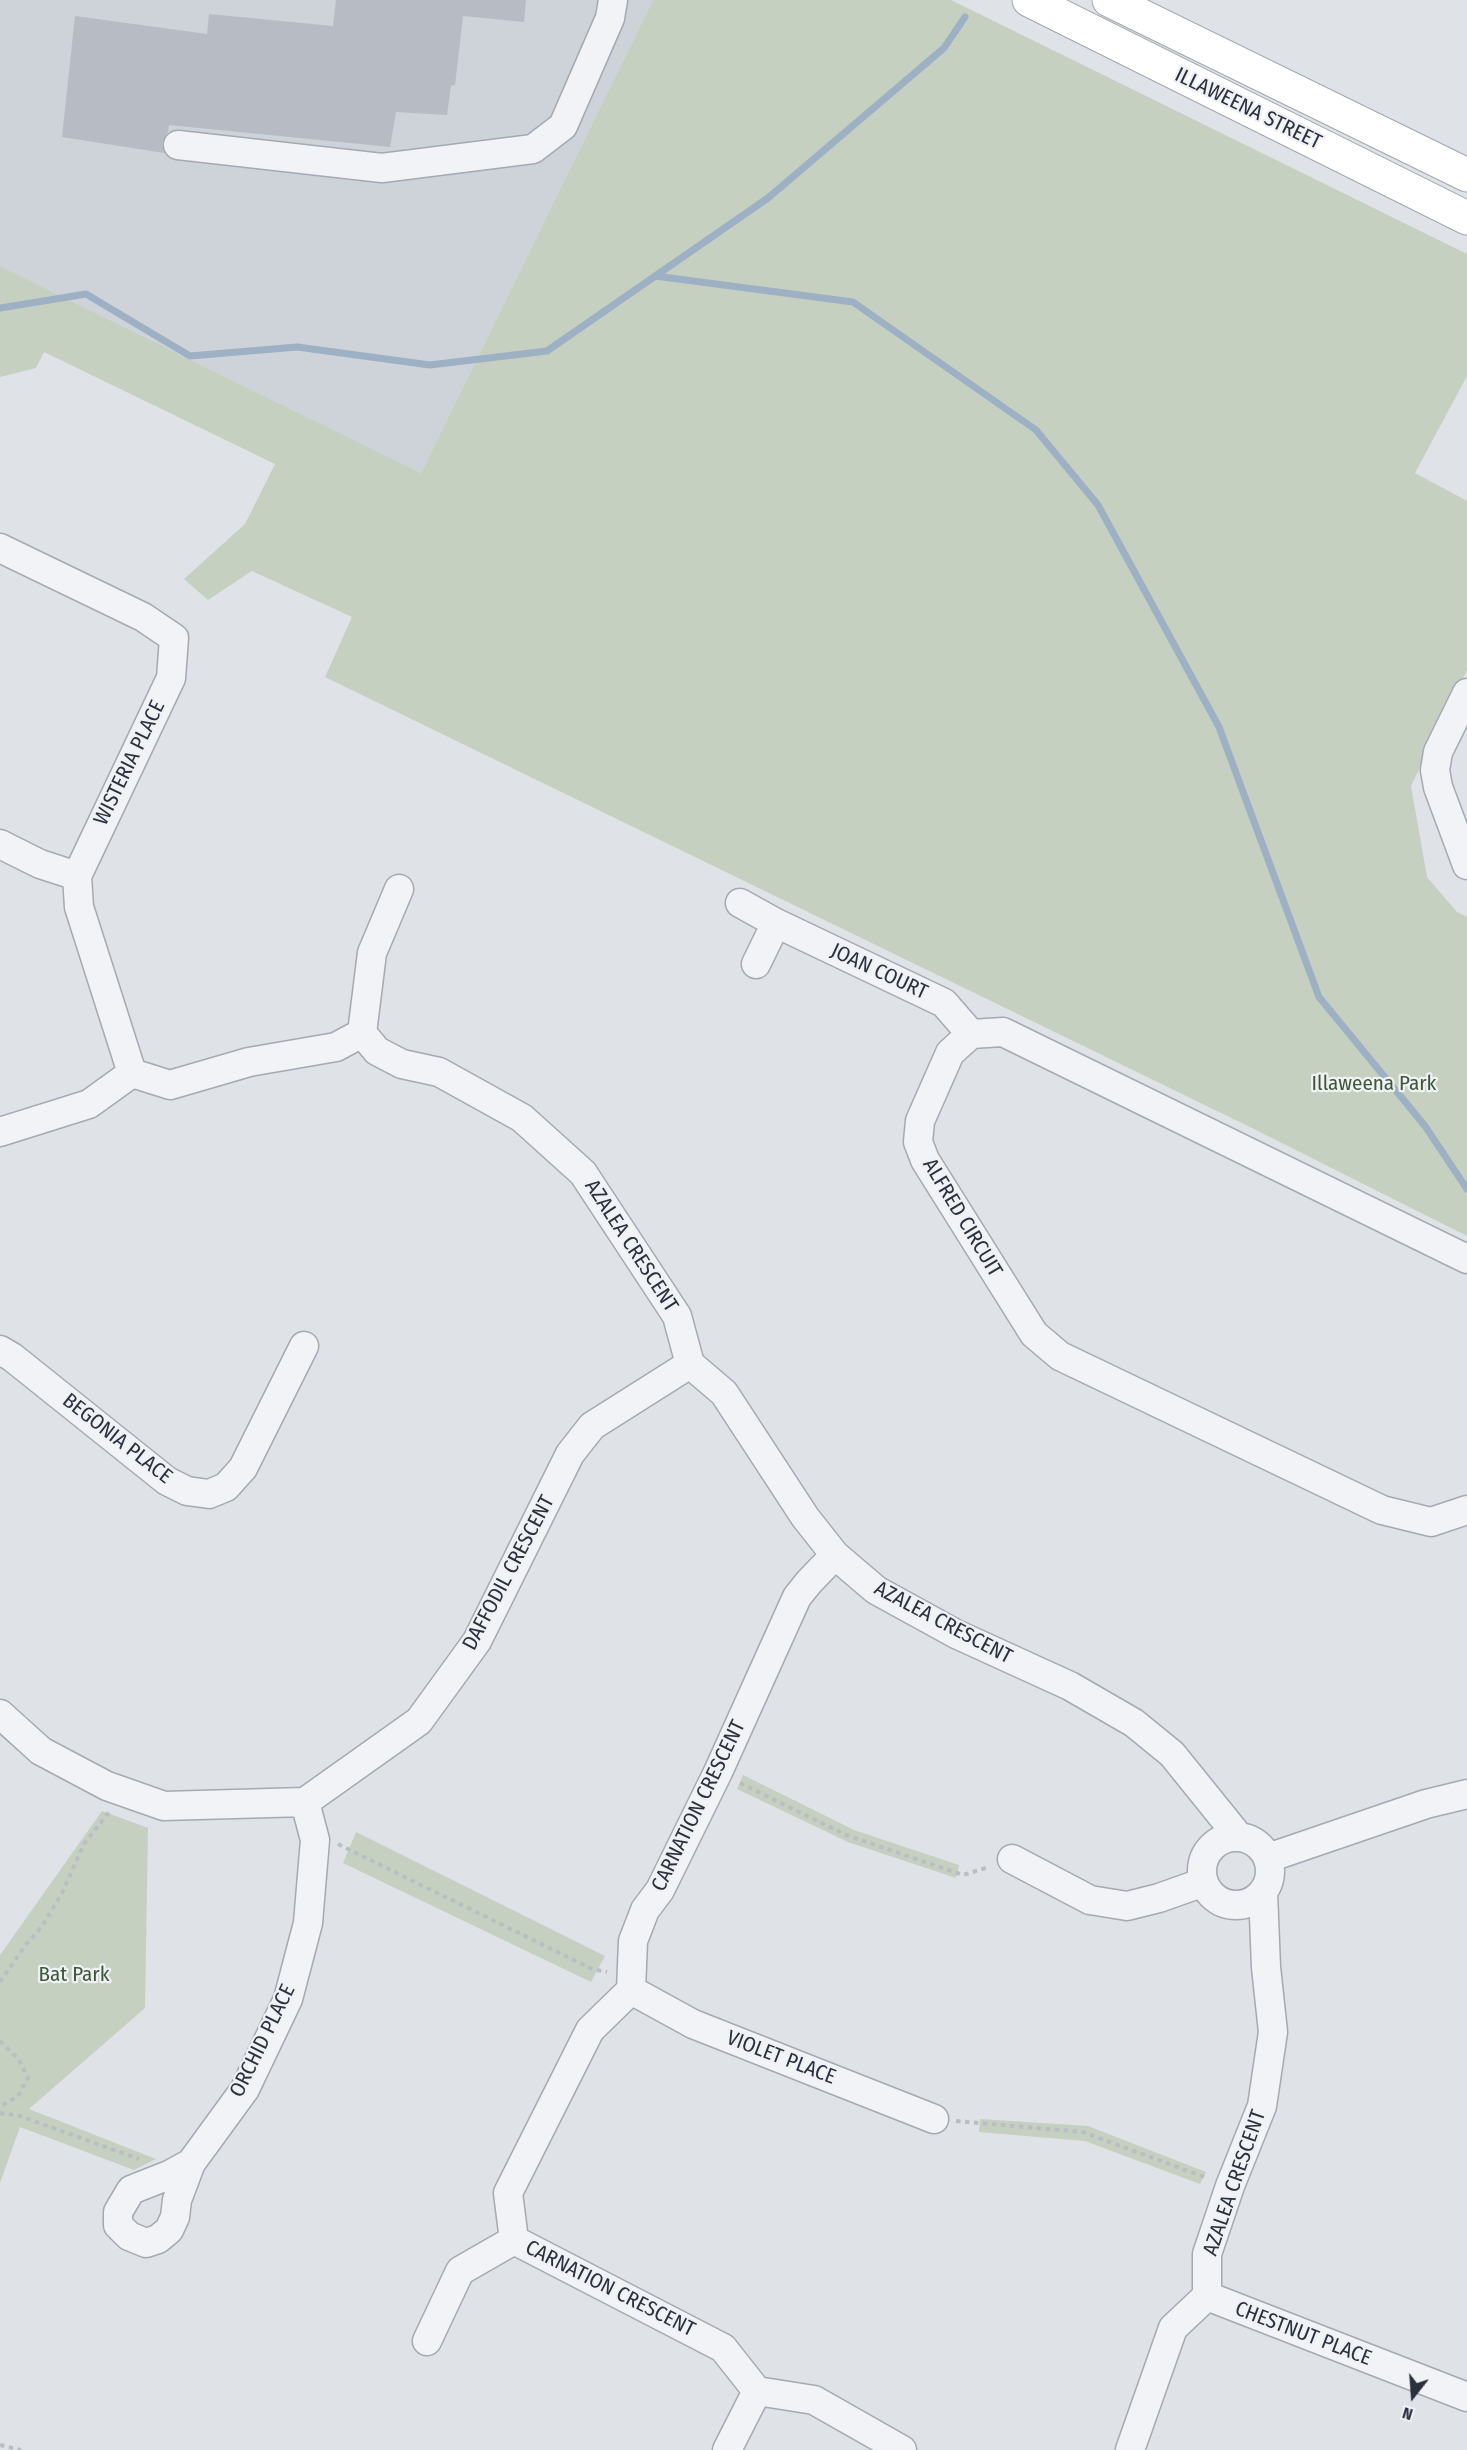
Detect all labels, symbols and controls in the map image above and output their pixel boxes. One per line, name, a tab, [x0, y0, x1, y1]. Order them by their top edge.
street label: ILLAWEENA STREET	[1171, 63, 1325, 155]
street label: WISTERIA PLACE	[89, 697, 171, 829]
street label: JOAN COURT	[827, 939, 931, 1005]
park label: Illaweena Park	[1312, 1071, 1436, 1097]
street label: ALFRED CIRCUIT	[917, 1154, 1007, 1282]
street label: AZALEA CRESCENT	[579, 1175, 683, 1317]
street label: BEGONIA PLACE	[57, 1388, 177, 1490]
street label: DAFFODIL CRESCENT	[458, 1491, 560, 1655]
street label: AZALEA CRESCENT	[870, 1576, 1016, 1670]
street label: CARNATION CRESCENT	[647, 1716, 751, 1896]
park label: Bat Park	[39, 1962, 109, 1988]
street label: ORCHID PLACE	[225, 1981, 301, 2101]
street label: VIOLET PLACE	[723, 2026, 839, 2090]
street label: AZALEA CRESCENT	[1198, 2107, 1272, 2259]
street label: CARNATION CRESCENT	[521, 2235, 699, 2343]
street label: CHESTNUT PLACE	[1231, 2296, 1375, 2372]
north arrow	[1383, 2366, 1443, 2426]
text: N	[1400, 2403, 1415, 2424]

